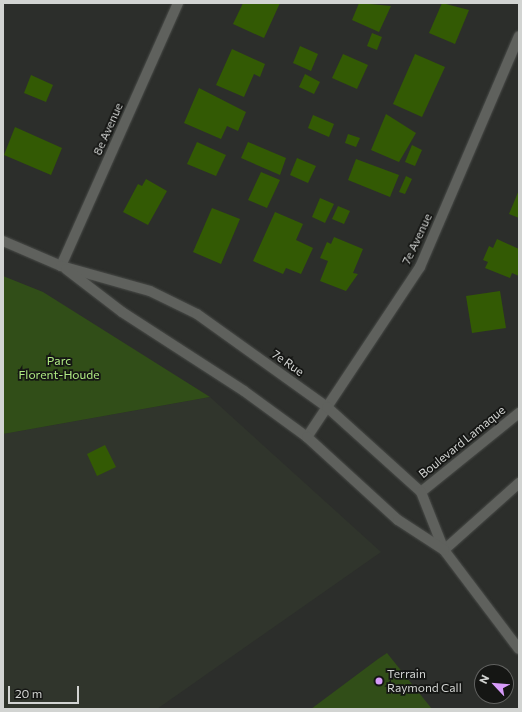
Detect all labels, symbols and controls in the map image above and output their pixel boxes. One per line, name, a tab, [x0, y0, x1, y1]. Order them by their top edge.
street label: 8e Avenue	[90, 101, 126, 157]
street label: 7e Avenue	[399, 211, 435, 267]
street label: 7e Rue	[269, 347, 307, 379]
park label: Parc Florent-Houde	[18, 354, 100, 382]
street label: Boulevard Lamaque	[416, 403, 508, 481]
north arrow	[474, 664, 514, 704]
place label: Terrain Raymond Call	[387, 667, 462, 695]
text: N	[476, 672, 491, 686]
marker: Terrain Raymond Call	[374, 676, 384, 686]
scale bar	[10, 678, 81, 704]
text: 20 m	[15, 686, 42, 700]

